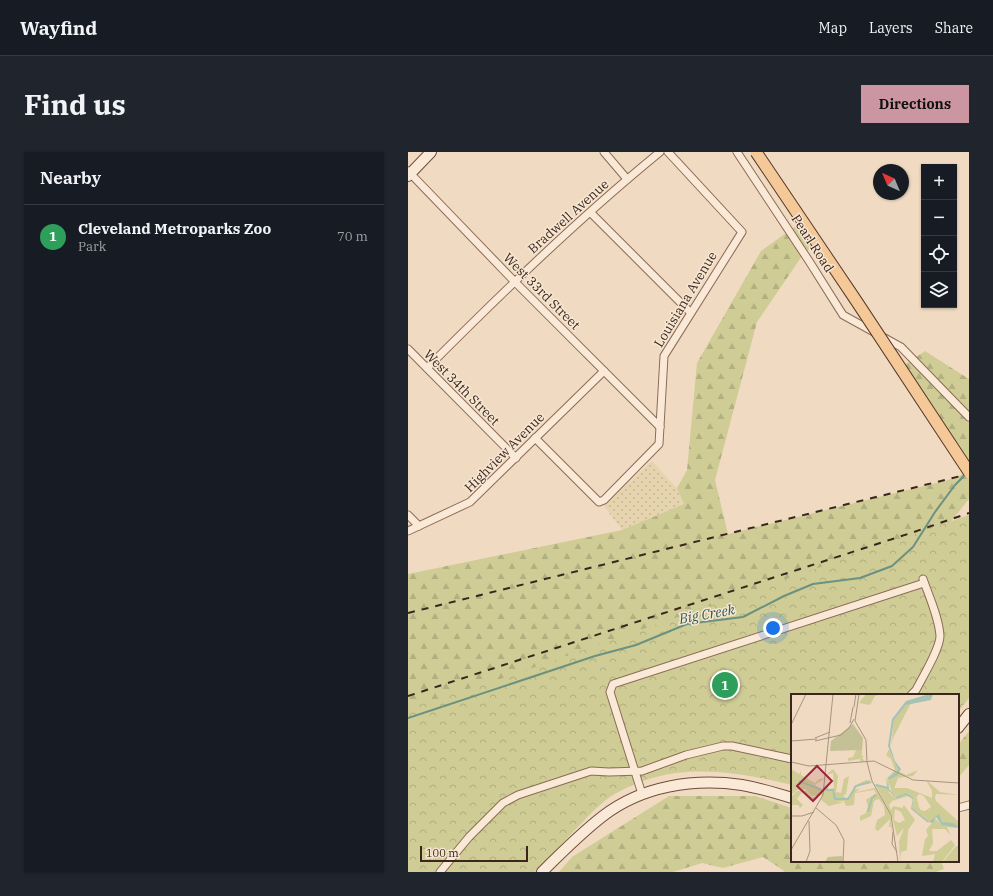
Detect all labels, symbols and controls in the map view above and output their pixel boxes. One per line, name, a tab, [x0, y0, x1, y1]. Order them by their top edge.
text: Wayfind	[20, 16, 97, 40]
text: Map	[819, 19, 847, 37]
text: Layers	[869, 19, 913, 37]
text: Share	[935, 19, 973, 37]
button: Directions	[861, 85, 969, 123]
text: Find us	[24, 86, 126, 123]
north arrow	[873, 164, 909, 200]
map controls	[921, 164, 957, 308]
button: +	[921, 164, 957, 200]
text: Nearby	[40, 167, 101, 189]
street label: Bradwell Avenue	[524, 176, 612, 257]
button: −	[921, 200, 957, 236]
street label: Pearl Road	[788, 211, 838, 276]
text: Cleveland Metroparks Zoo	[78, 219, 271, 238]
text: 1	[49, 228, 57, 245]
text: 70 m	[337, 228, 368, 245]
button: locate	[921, 236, 957, 272]
text: Park	[78, 238, 106, 255]
street label: Louisiana Avenue	[650, 248, 721, 350]
street label: West 33rd Street	[500, 249, 584, 334]
button: layers	[921, 272, 957, 308]
street label: West 34th Street	[420, 346, 504, 429]
street label: Highview Avenue	[461, 409, 548, 496]
water label: Big Creek	[677, 600, 737, 628]
your location	[763, 618, 783, 638]
pin: 1	[712, 670, 738, 700]
inset map	[791, 694, 959, 862]
scale bar	[420, 844, 528, 863]
text: 100 m	[426, 846, 459, 860]

